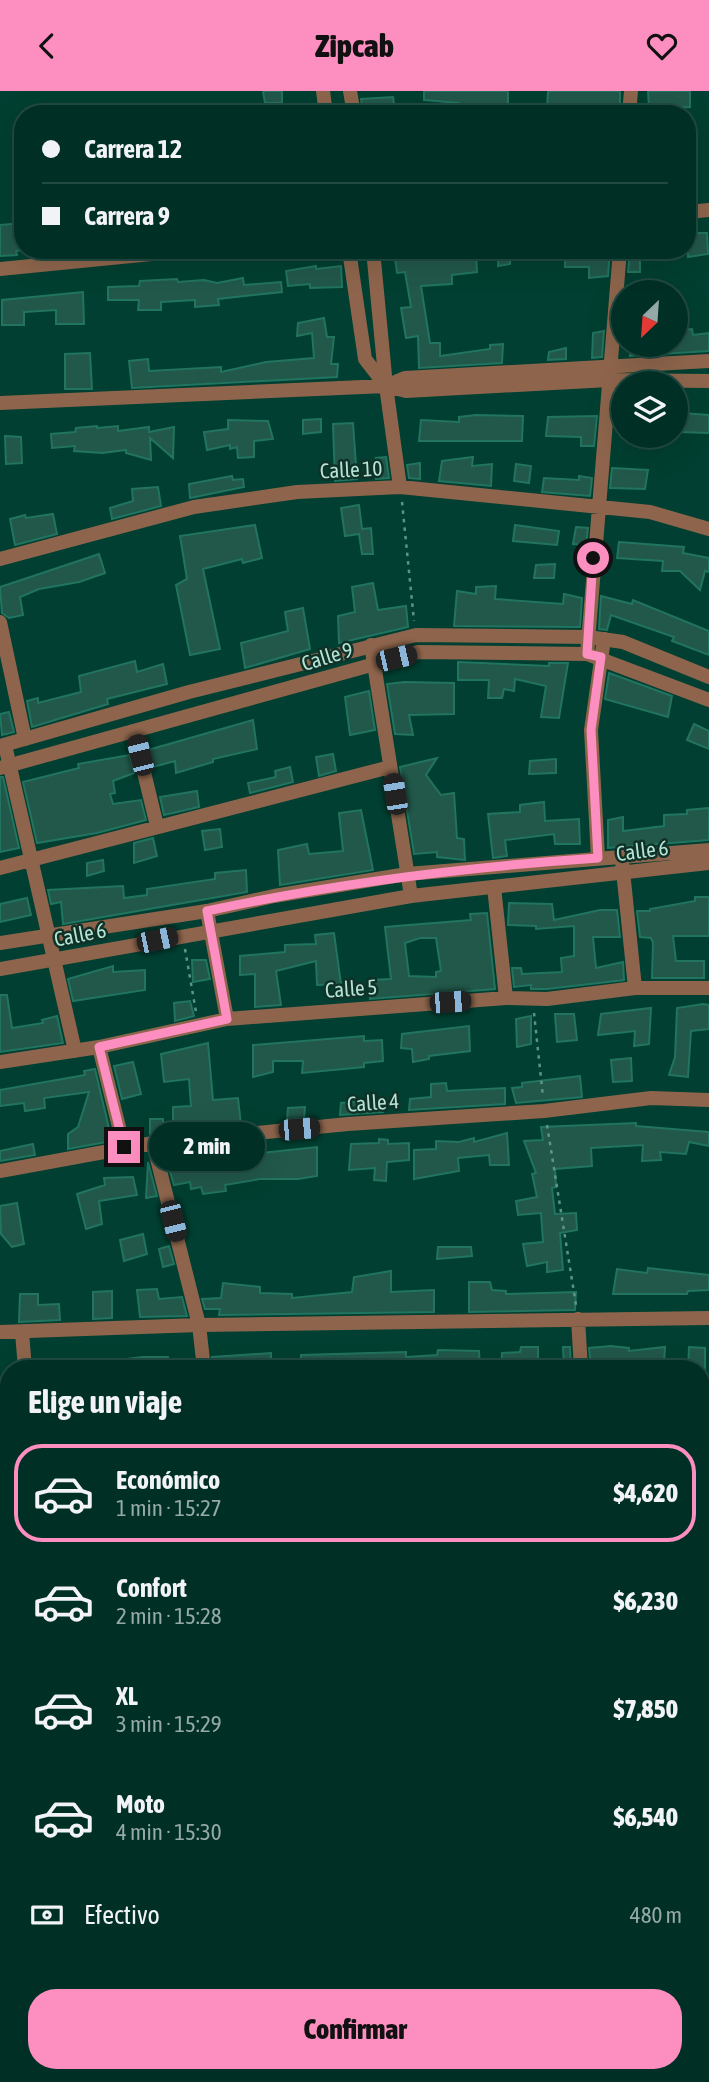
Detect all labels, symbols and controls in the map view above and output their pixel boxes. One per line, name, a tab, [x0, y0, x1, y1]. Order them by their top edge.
icon: back	[28, 27, 66, 65]
text: Zipcab	[315, 27, 394, 64]
icon: heart	[643, 27, 681, 65]
text: Carrera 12	[84, 134, 182, 164]
text: Carrera 9	[84, 201, 170, 231]
north arrow	[611, 280, 688, 357]
map controls	[611, 280, 688, 448]
button: layers	[611, 371, 688, 448]
street label: Calle 10	[319, 455, 383, 483]
route start	[577, 542, 609, 574]
street label: Calle 9	[298, 637, 356, 675]
car	[374, 643, 419, 673]
car	[125, 732, 156, 778]
car	[382, 772, 409, 816]
street label: Calle 6	[615, 835, 670, 865]
street label: Calle 6	[52, 917, 108, 951]
car	[135, 925, 180, 955]
street label: Calle 5	[324, 974, 378, 1002]
car	[429, 990, 472, 1014]
street label: Calle 4	[346, 1088, 400, 1116]
car	[278, 1117, 321, 1141]
callout: 2 min	[148, 1123, 264, 1171]
route end	[108, 1131, 140, 1163]
text: 2 min	[184, 1133, 230, 1159]
car	[158, 1198, 189, 1244]
text: Elige un viaje	[28, 1383, 182, 1420]
icon: car	[32, 1462, 95, 1525]
text: Económico	[116, 1465, 220, 1495]
text: $4,620	[614, 1478, 678, 1508]
text: 1 min · 15:27	[116, 1495, 222, 1521]
icon: car	[32, 1570, 95, 1633]
text: Confort	[116, 1573, 187, 1603]
text: $6,230	[614, 1586, 678, 1616]
text: 2 min · 15:28	[116, 1603, 222, 1629]
icon: car	[32, 1678, 95, 1741]
text: XL	[116, 1681, 138, 1711]
text: $7,850	[614, 1694, 678, 1724]
text: 3 min · 15:29	[116, 1711, 222, 1737]
icon: car	[32, 1786, 95, 1849]
text: Moto	[116, 1789, 165, 1819]
text: $6,540	[614, 1802, 678, 1832]
text: 4 min · 15:30	[116, 1819, 222, 1845]
icon: cash	[28, 1896, 66, 1934]
text: Efectivo	[84, 1900, 160, 1930]
text: 480 m	[630, 1902, 682, 1928]
button: Confirmar	[28, 1989, 682, 2069]

